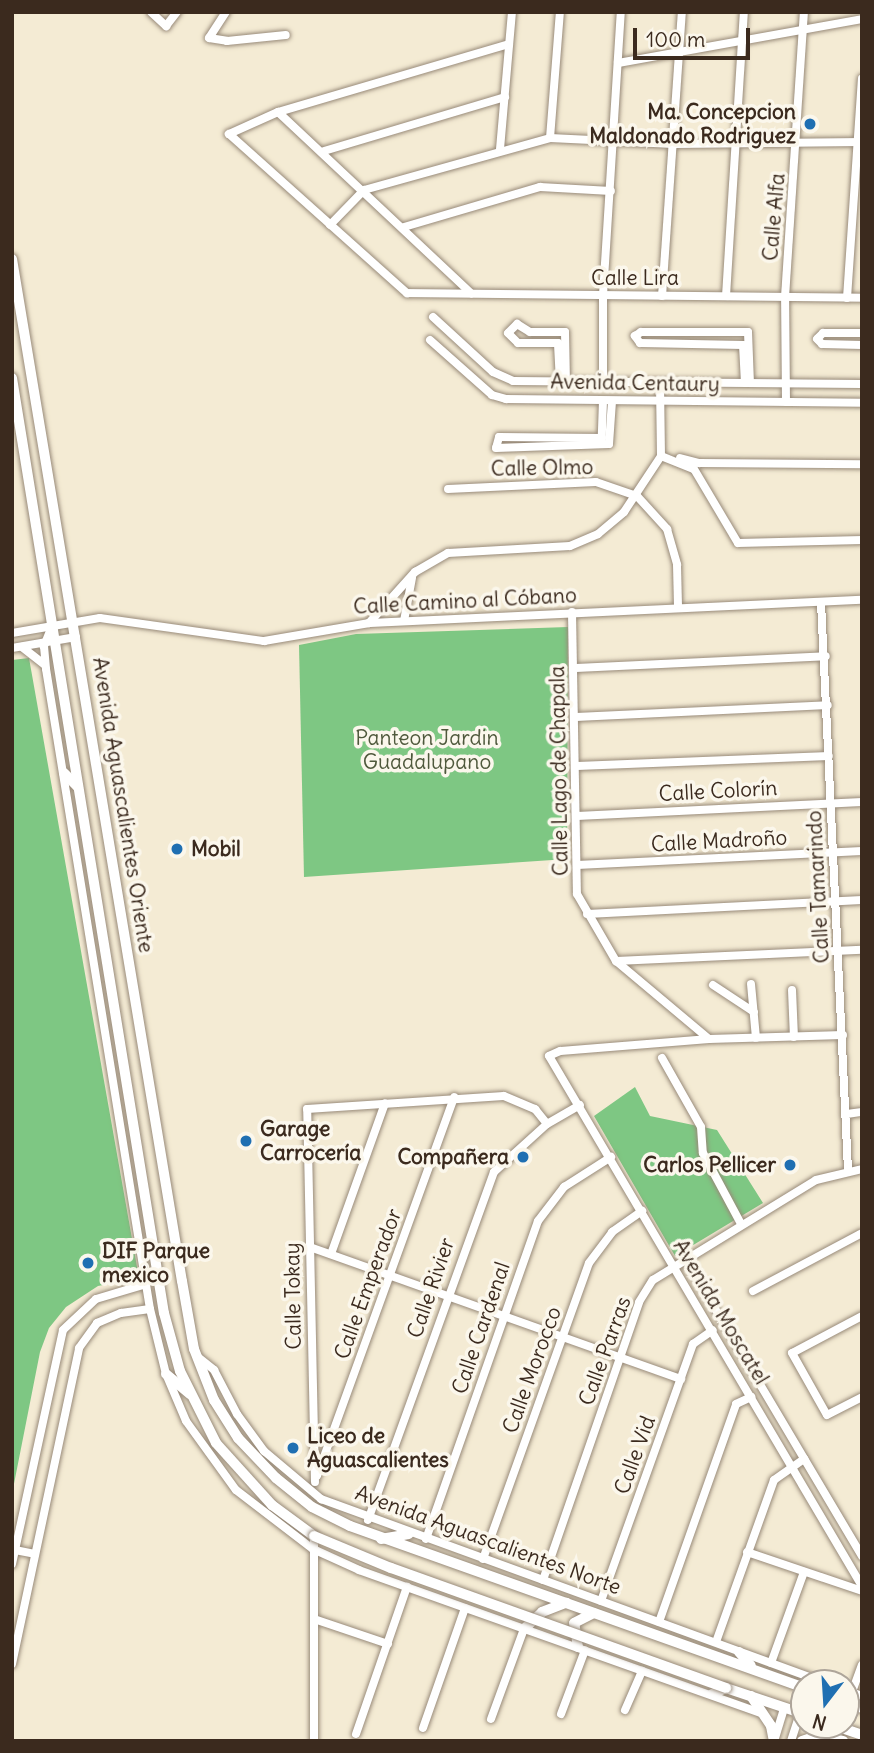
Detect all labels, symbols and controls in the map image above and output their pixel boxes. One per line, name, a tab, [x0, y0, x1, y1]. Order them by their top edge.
scale bar	[636, 14, 753, 58]
text: 100 m	[646, 26, 705, 53]
place label: Ma. Concepcion Maldonado Rodriguez	[589, 99, 796, 149]
marker: Ma. Concepcion Maldonado Rodriguez	[802, 116, 818, 132]
street label: Calle Alfa	[758, 172, 790, 262]
street label: Calle Lira	[591, 265, 679, 291]
street label: Avenida Centaury	[550, 369, 720, 397]
street label: Calle Olmo	[491, 455, 593, 481]
street label: Calle Camino al Cóbano	[353, 583, 577, 619]
street label: Avenida Aguascalientes Oriente	[87, 655, 159, 955]
street label: Calle Lago de Chapala	[545, 666, 573, 876]
park label: Panteon Jardin Guadalupano	[355, 725, 499, 775]
street label: Calle Colorín	[658, 775, 778, 807]
street label: Calle Tamarindo	[801, 810, 835, 964]
street label: Calle Madroño	[650, 825, 788, 857]
place label: Mobil	[191, 836, 241, 862]
marker: Mobil	[169, 841, 185, 857]
place label: Garage Carrocería	[260, 1116, 361, 1166]
marker: Garage Carrocería	[238, 1133, 254, 1149]
place label: Compañera	[397, 1144, 509, 1170]
marker: Compañera	[515, 1149, 531, 1165]
place label: Carlos Pellicer	[643, 1152, 776, 1178]
marker: Carlos Pellicer	[782, 1157, 798, 1173]
street label: Calle Emperador	[329, 1205, 407, 1363]
street label: Calle Rivier	[402, 1235, 460, 1341]
street label: Avenida Moscatel	[668, 1235, 774, 1389]
place label: DIF Parque mexico	[102, 1238, 210, 1288]
street label: Calle Tokay	[279, 1242, 307, 1350]
marker: DIF Parque mexico	[80, 1255, 96, 1271]
street label: Calle Cardenal	[447, 1259, 515, 1397]
street label: Calle Parras	[574, 1293, 636, 1409]
street label: Calle Morocco	[497, 1303, 567, 1437]
street label: Calle Vid	[609, 1412, 661, 1498]
place label: Liceo de Aguascalientes	[307, 1423, 449, 1473]
marker: Liceo de Aguascalientes	[285, 1440, 301, 1456]
street label: Avenida Aguascalientes Norte	[352, 1480, 624, 1600]
north arrow	[790, 1669, 860, 1739]
text: N	[810, 1709, 829, 1736]

